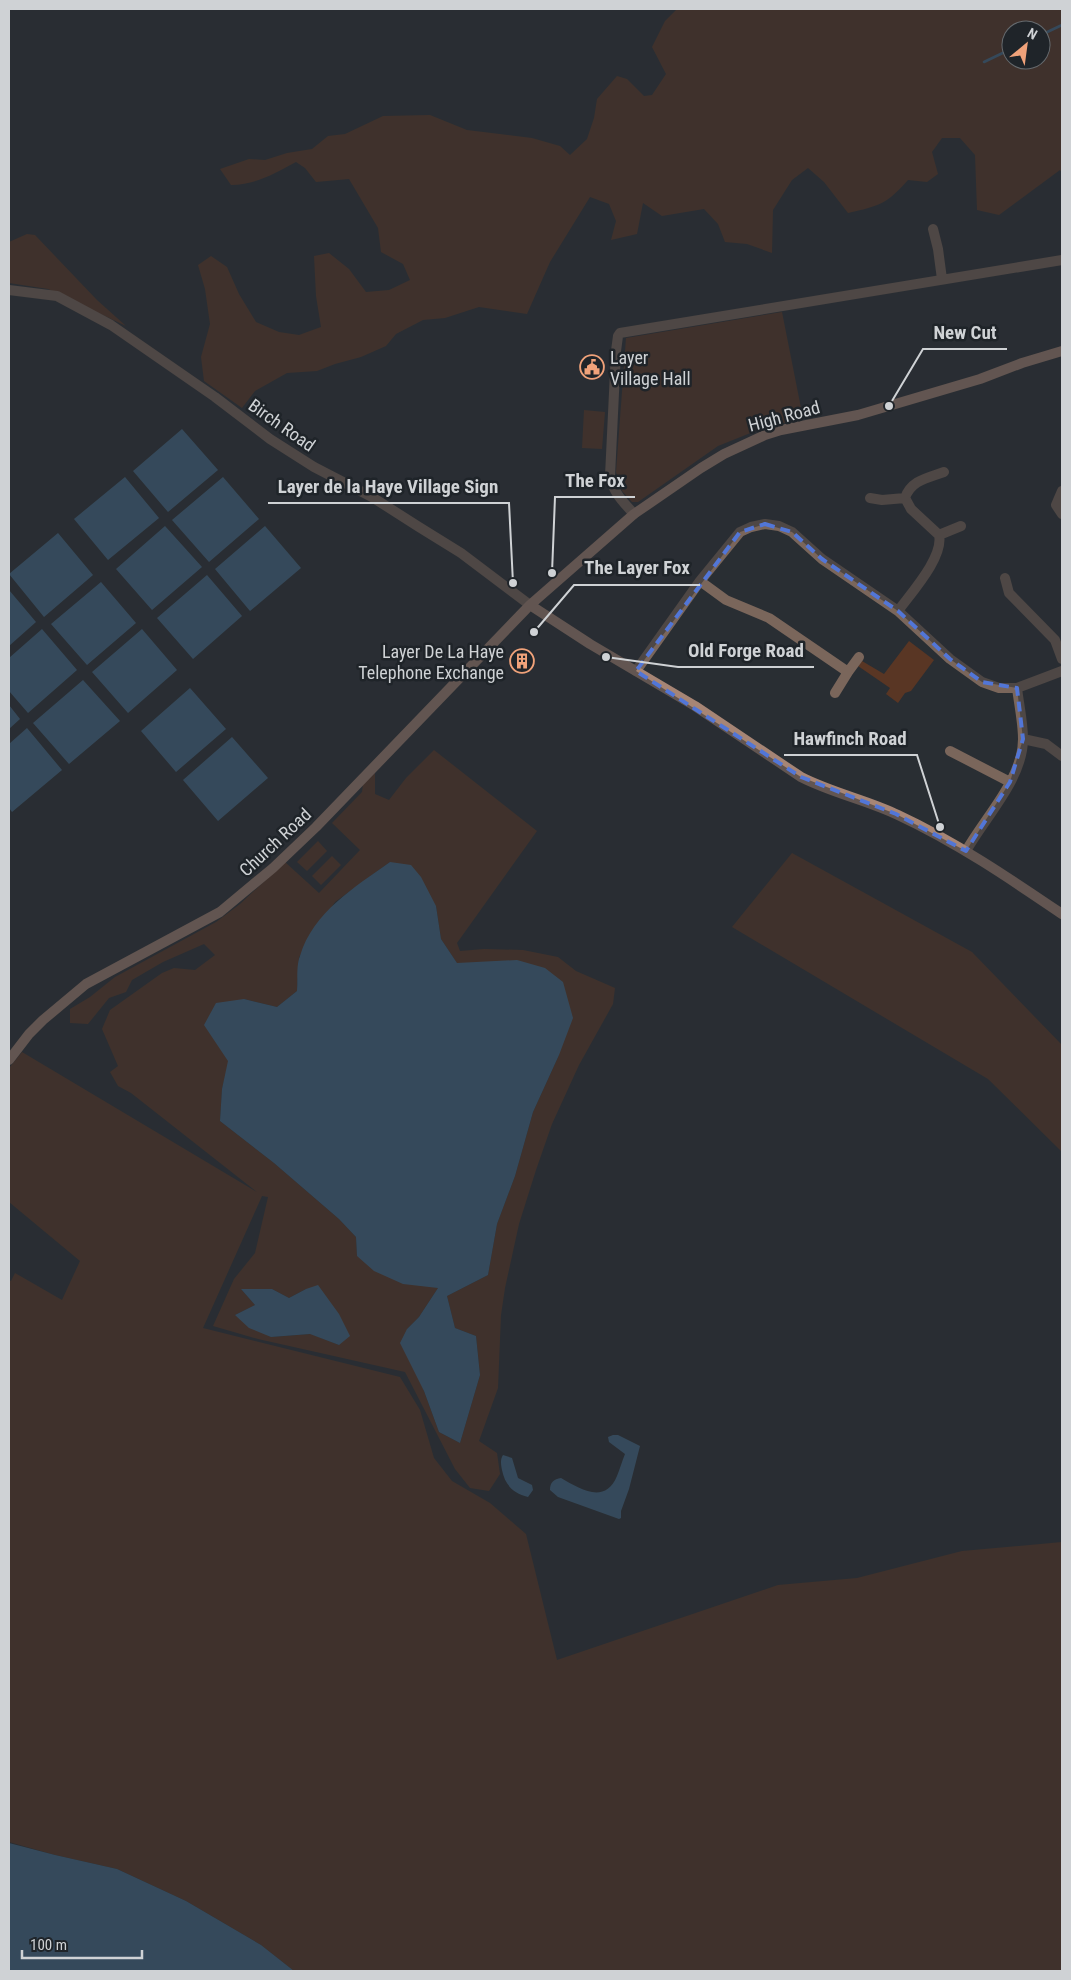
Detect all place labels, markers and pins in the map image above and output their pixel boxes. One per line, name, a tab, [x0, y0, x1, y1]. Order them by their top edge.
callout: New Cut	[923, 315, 1007, 349]
place label: Layer Village Hall	[610, 347, 691, 389]
public building icon: Layer Village Hall	[579, 354, 605, 380]
callout: The Fox	[555, 463, 635, 497]
callout: Layer de la Haye Village Sign	[268, 469, 509, 503]
callout: The Layer Fox	[574, 551, 700, 585]
callout: Old Forge Road	[678, 633, 814, 667]
place label: Layer De La Haye Telephone Exchange	[358, 641, 504, 683]
building icon: Layer De La Haye Telephone Exchange	[509, 648, 535, 674]
callout: Hawfinch Road	[784, 721, 917, 755]

